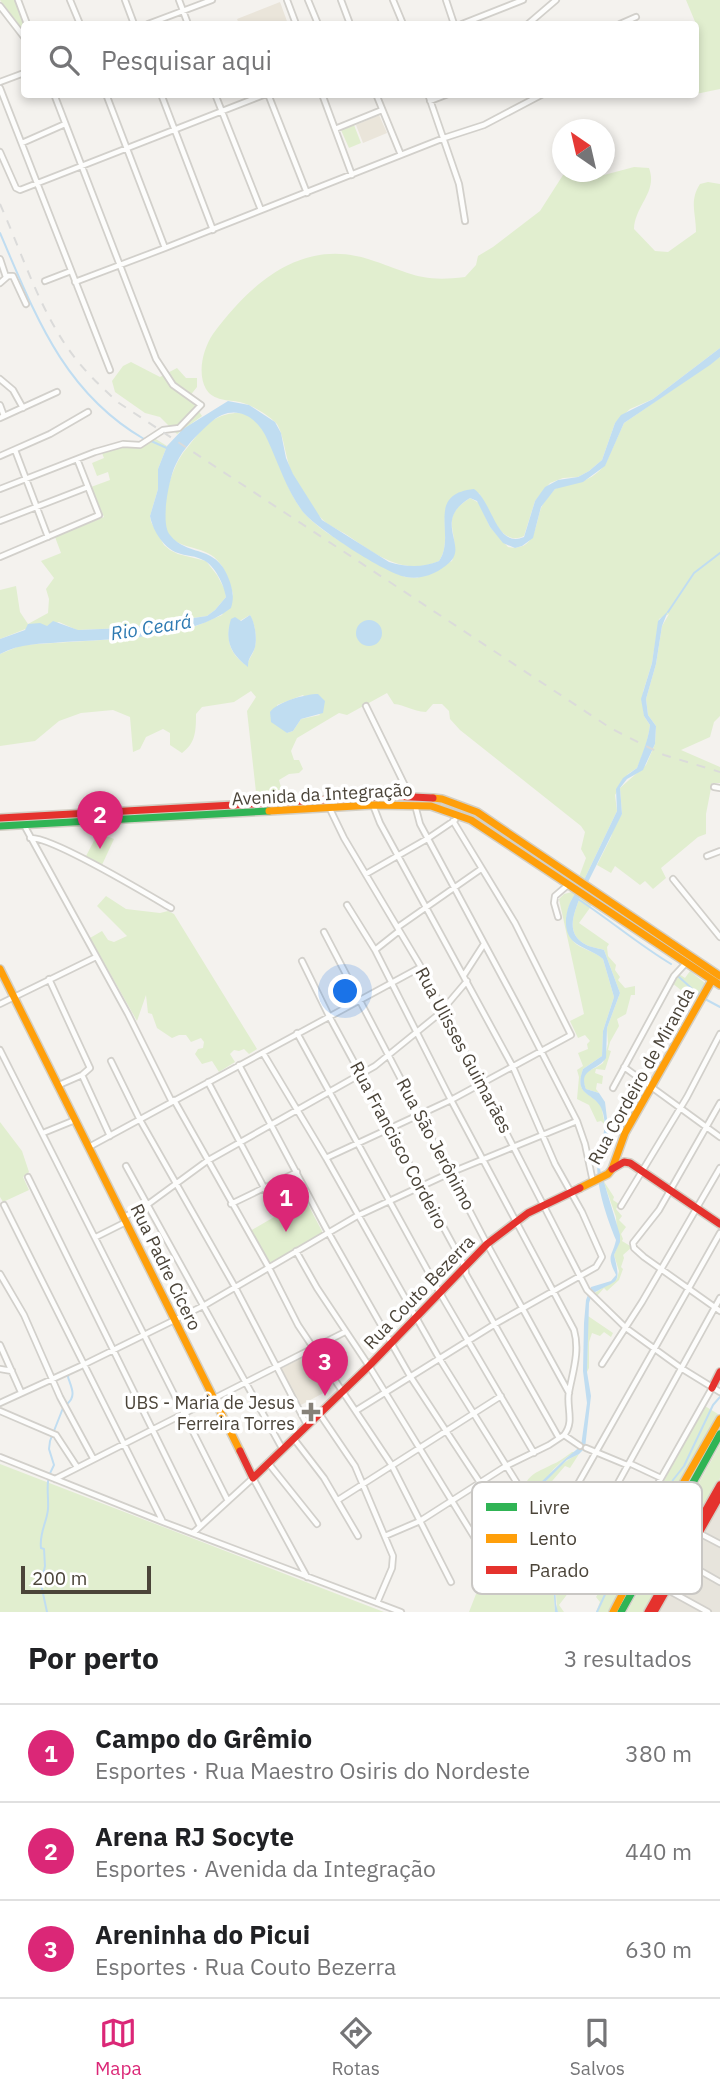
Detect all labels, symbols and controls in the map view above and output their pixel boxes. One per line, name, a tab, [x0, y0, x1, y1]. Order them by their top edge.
search box	[21, 21, 699, 98]
icon: search	[45, 41, 83, 79]
text: Pesquisar aqui	[101, 43, 272, 77]
north arrow	[552, 119, 615, 182]
water label: Rio Ceará	[109, 609, 193, 645]
street label: Avenida da Integração	[231, 778, 413, 810]
pin: 2	[77, 791, 123, 849]
street label: Rua Ulisses Guimarães	[410, 963, 518, 1137]
your location	[328, 974, 362, 1008]
street label: Rua Cordeiro de Miranda	[583, 983, 700, 1169]
street label: Rua Francisco Cordeiro	[345, 1057, 453, 1233]
street label: Rua São Jerônimo	[392, 1074, 480, 1214]
pin: 1	[263, 1174, 309, 1232]
street label: Rua Padre Cícero	[125, 1200, 207, 1334]
street label: Rua Couto Bezerra	[359, 1230, 480, 1354]
pin: 3	[302, 1338, 348, 1396]
place label: UBS - Maria de Jesus Ferreira Torres	[124, 1391, 295, 1435]
marker: UBS - Maria de Jesus Ferreira Torres	[301, 1402, 321, 1422]
legend	[472, 1482, 702, 1594]
text: Livre	[529, 1495, 570, 1519]
text: Lento	[529, 1526, 577, 1550]
text: Parado	[529, 1558, 589, 1582]
scale bar	[21, 1563, 150, 1595]
text: 200 m	[32, 1566, 87, 1590]
text: Por perto	[28, 1638, 159, 1677]
text: 3 resultados	[564, 1643, 692, 1673]
text: Campo do Grêmio	[95, 1721, 312, 1755]
text: 1	[44, 1738, 58, 1768]
text: 380 m	[625, 1738, 692, 1768]
text: Esportes · Rua Maestro Osiris do Nordeste	[95, 1755, 530, 1785]
text: Arena RJ Socyte	[95, 1819, 294, 1853]
text: 2	[44, 1836, 58, 1866]
text: 440 m	[625, 1836, 692, 1866]
text: Esportes · Avenida da Integração	[95, 1853, 436, 1883]
text: Areninha do Picui	[95, 1917, 310, 1951]
text: 3	[44, 1934, 58, 1964]
text: 630 m	[625, 1934, 692, 1964]
text: Esportes · Rua Couto Bezerra	[95, 1951, 396, 1981]
tab: Mapa	[95, 2014, 142, 2080]
tab: Rotas	[331, 2014, 380, 2080]
tab: Salvos	[570, 2014, 625, 2080]

